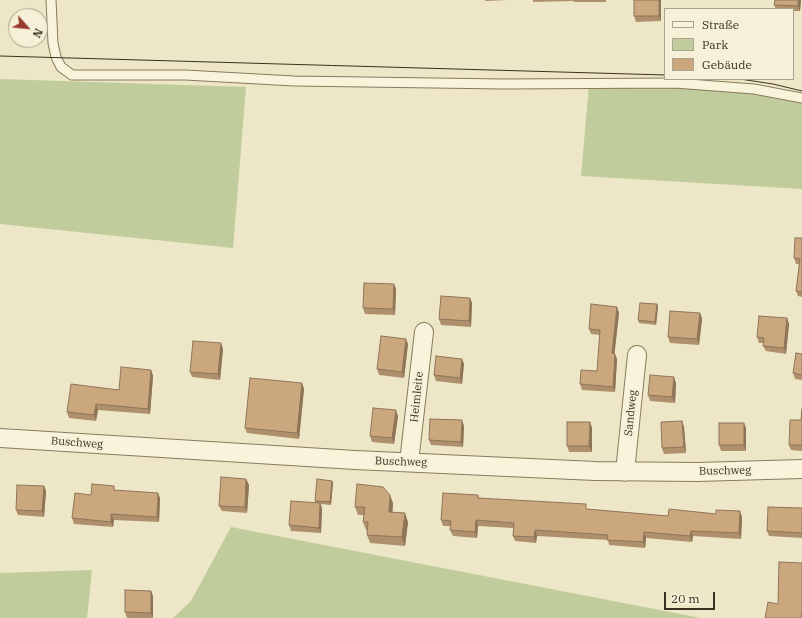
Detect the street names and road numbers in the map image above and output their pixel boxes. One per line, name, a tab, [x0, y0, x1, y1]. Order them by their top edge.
street label: Heimleite	[408, 371, 426, 423]
street label: Sandweg	[622, 389, 640, 437]
street label: Buschweg	[50, 435, 104, 451]
street label: Buschweg	[375, 454, 427, 470]
street label: Buschweg	[699, 464, 751, 478]

